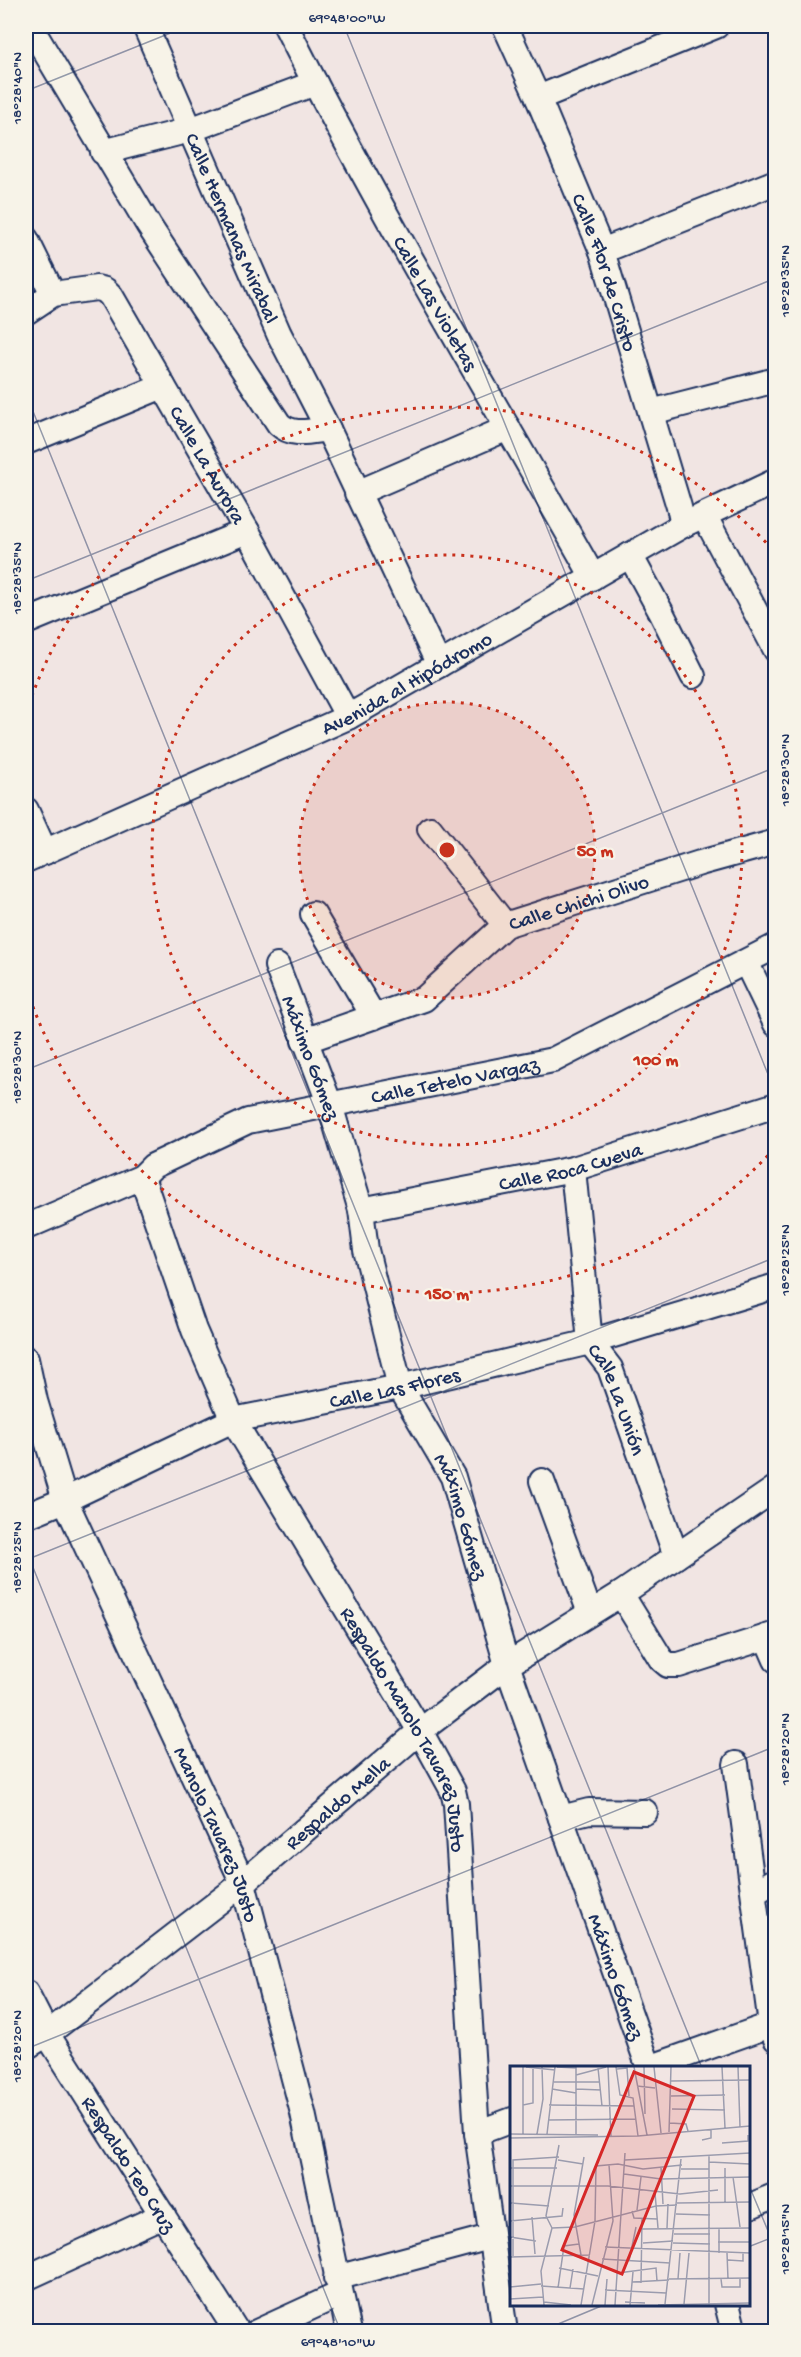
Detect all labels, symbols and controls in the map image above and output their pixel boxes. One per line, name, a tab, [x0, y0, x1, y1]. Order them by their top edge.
text: 69°48'00"W	[308, 10, 386, 28]
text: 18°28'40"N	[9, 52, 27, 125]
street label: Calle Hermanas Mirabal	[177, 130, 282, 328]
street label: Calle Flor de Cristo	[563, 190, 641, 355]
street label: Calle Las Violetas	[385, 233, 482, 378]
text: 18°28'35"N	[777, 245, 795, 318]
street label: Calle La Aurora	[161, 403, 250, 531]
text: 18°28'35"N	[9, 542, 27, 615]
street label: Avenida al Hipódromo	[319, 628, 498, 743]
text: 18°28'30"N	[777, 733, 795, 807]
centre of rings	[437, 840, 457, 860]
text: 50 m	[577, 842, 614, 863]
street label: Calle Chichi Olivo	[507, 871, 653, 939]
street label: Máximo Gómez	[273, 993, 343, 1125]
text: 18°28'30"N	[9, 1030, 27, 1104]
text: 100 m	[633, 1051, 679, 1072]
street label: Calle Tetelo Vargaz	[369, 1054, 542, 1112]
street label: Calle Roca Cueva	[497, 1139, 647, 1199]
text: 18°28'25"N	[777, 1224, 795, 1297]
text: 150 m	[424, 1285, 469, 1306]
street label: Calle La Unión	[580, 1340, 649, 1460]
street label: Calle Las Flores	[328, 1364, 464, 1417]
street label: Máximo Gómez	[426, 1450, 491, 1584]
text: 18°28'25"N	[9, 1521, 27, 1594]
street label: Respaldo Manolo Tavarez Justo	[332, 1604, 468, 1853]
text: 18°28'20"N	[777, 1713, 795, 1786]
street label: Manolo Tavarez Justo	[166, 1744, 262, 1926]
street label: Respaldo Mella	[282, 1752, 398, 1857]
street label: Máximo Gómez	[580, 1911, 647, 2045]
text: 18°28'20"N	[9, 2010, 27, 2083]
inset map	[510, 2066, 750, 2306]
street label: Respaldo Teo Cruz	[74, 2093, 180, 2239]
text: 18°28'15"N	[777, 2204, 795, 2275]
text: 69°48'10"W	[301, 2334, 376, 2352]

